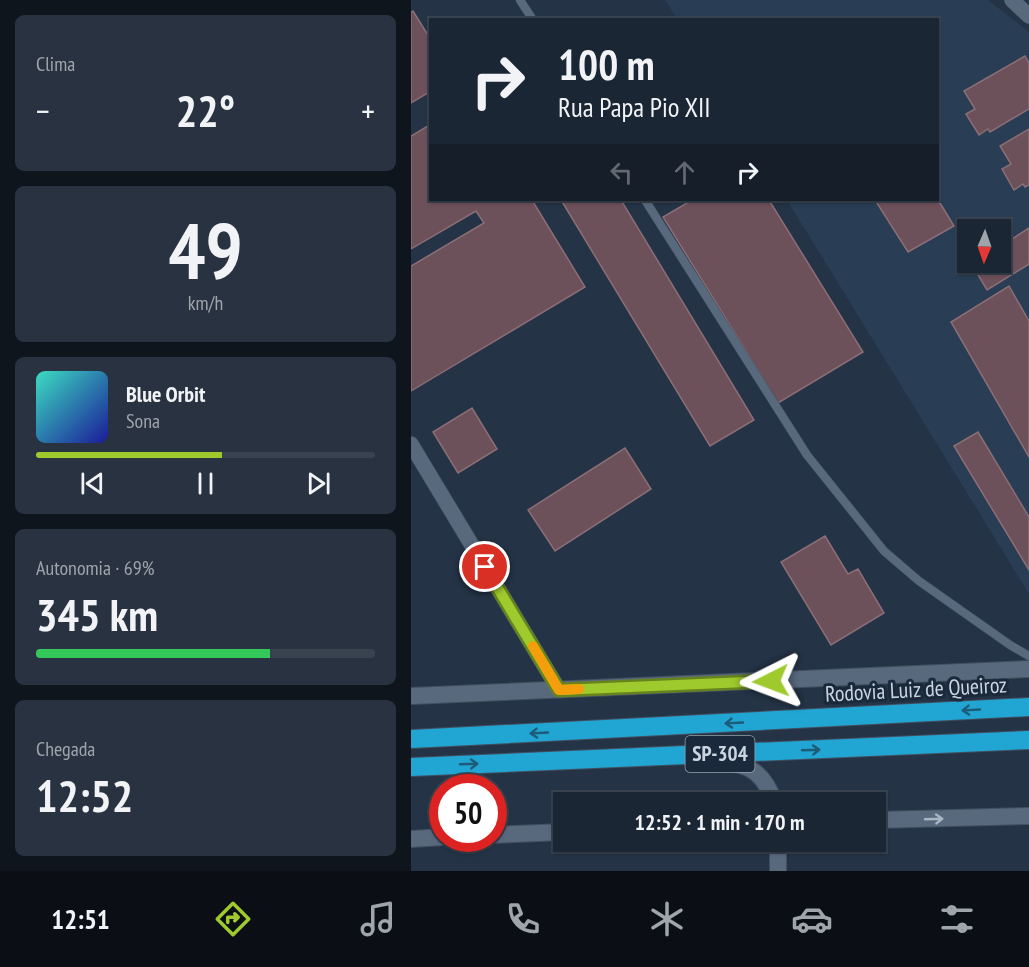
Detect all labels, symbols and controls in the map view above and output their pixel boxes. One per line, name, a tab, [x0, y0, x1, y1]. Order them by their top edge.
text: 100 m	[558, 37, 655, 92]
icon: right	[459, 42, 537, 120]
text: Clima	[36, 51, 75, 77]
text: 22°	[176, 81, 235, 139]
text: −	[36, 89, 50, 132]
text: +	[361, 89, 375, 132]
text: Rua Papa Pio XII	[558, 90, 711, 124]
icon: left	[605, 156, 638, 189]
icon: ahead	[668, 156, 701, 189]
icon: right	[731, 156, 764, 189]
text: 49	[168, 200, 243, 301]
north arrow	[957, 219, 1011, 273]
map controls	[957, 219, 1011, 273]
text: km/h	[188, 290, 223, 316]
text: Blue Orbit	[126, 380, 205, 408]
text: Sona	[126, 408, 160, 434]
icon: previous	[76, 467, 109, 500]
icon: pause	[189, 467, 222, 500]
icon: next	[302, 467, 335, 500]
pin	[459, 541, 510, 592]
icon: arrive	[468, 550, 501, 583]
text: Autonomia · 69%	[36, 555, 154, 581]
text: 345 km	[36, 585, 158, 643]
position arrow	[739, 649, 803, 713]
street label: Rodovia Luiz de Queiroz	[824, 670, 1008, 708]
one-way arrow	[961, 705, 981, 716]
one-way arrow	[724, 717, 744, 728]
one-way arrow	[530, 727, 550, 738]
text: Chegada	[36, 736, 95, 762]
road number: SP-304	[685, 736, 755, 772]
one-way arrow	[801, 745, 821, 756]
one-way arrow	[459, 759, 479, 770]
text: 12:52	[36, 766, 133, 824]
speed limit sign: 50	[429, 774, 507, 852]
text: 12:52 · 1 min · 170 m	[634, 808, 805, 836]
one-way arrow	[924, 813, 944, 824]
icon: directions	[212, 898, 254, 940]
icon: music	[357, 898, 399, 940]
icon: phone	[502, 898, 544, 940]
icon: climate	[646, 898, 688, 940]
icon: car	[791, 898, 833, 940]
icon: filters	[936, 898, 978, 940]
text: 12:51	[51, 902, 110, 936]

